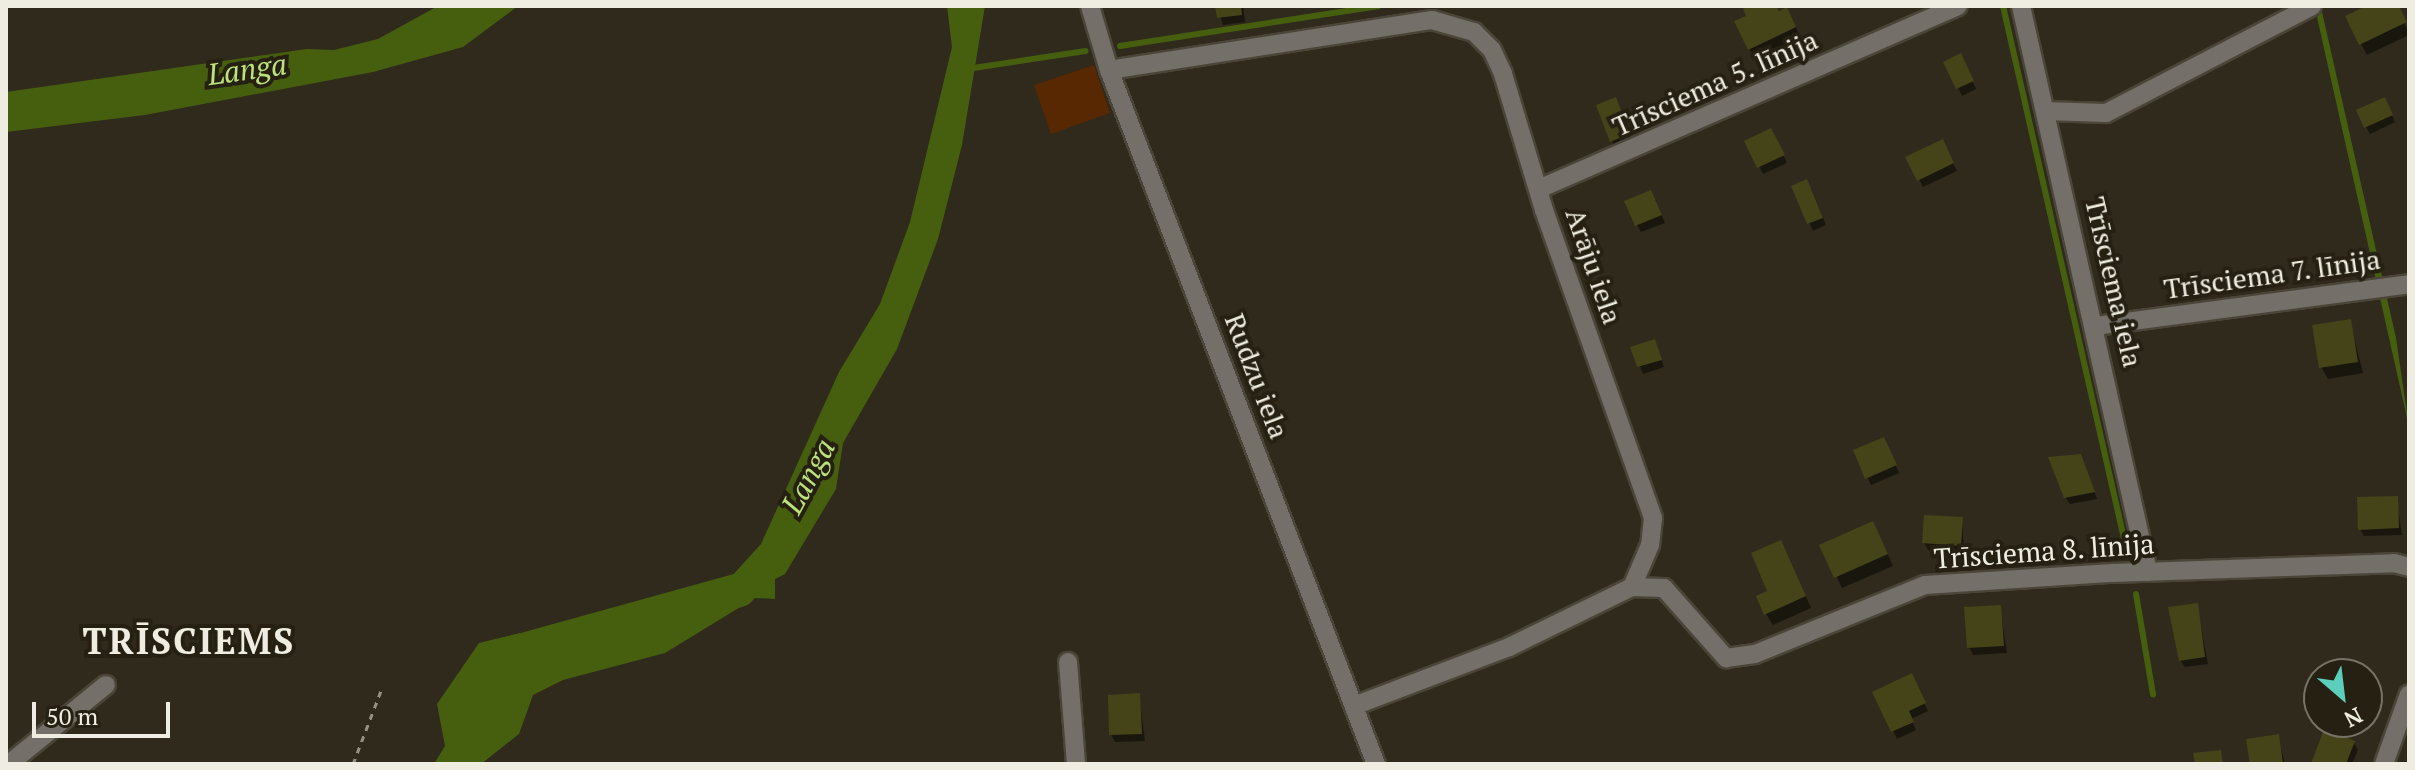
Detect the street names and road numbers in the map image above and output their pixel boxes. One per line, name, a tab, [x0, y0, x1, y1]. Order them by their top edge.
street label: Trīsciema 5. līnija	[1607, 22, 1823, 144]
street label: Trīsciema iela	[2078, 194, 2150, 370]
street label: Arāju iela	[1559, 204, 1629, 328]
street label: Trīsciema 7. līnija	[2161, 242, 2383, 306]
street label: Rudzu iela	[1218, 309, 1296, 443]
street label: Trīsciema 8. līnija	[1932, 526, 2156, 576]

